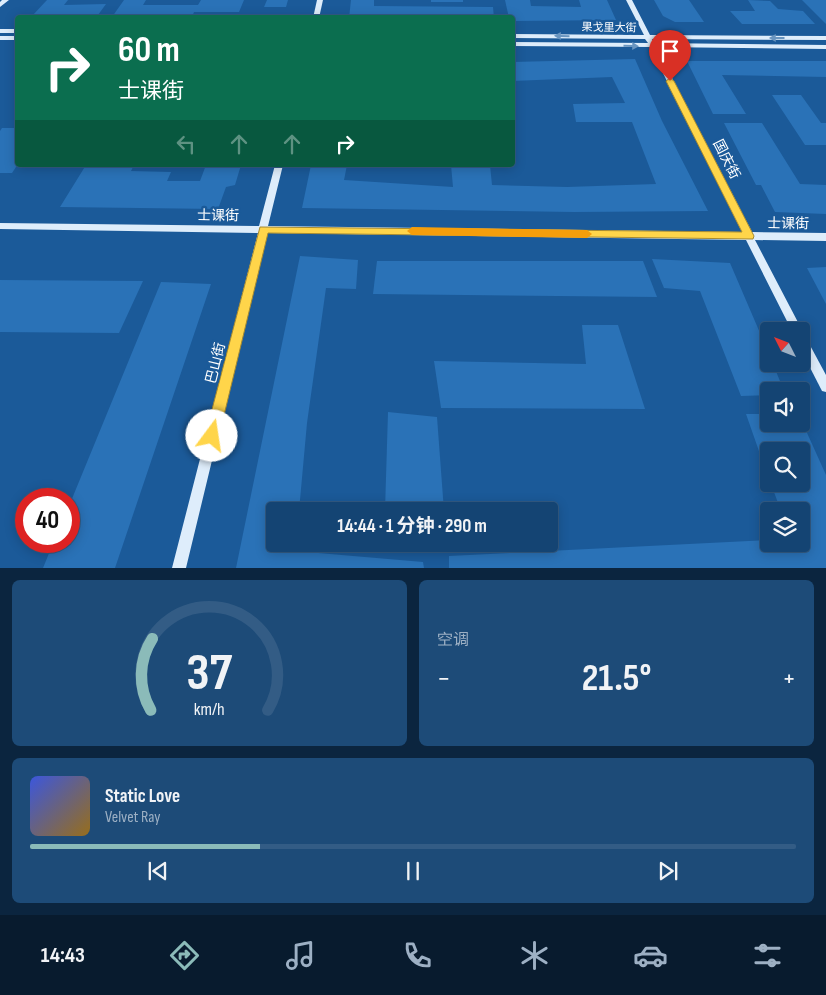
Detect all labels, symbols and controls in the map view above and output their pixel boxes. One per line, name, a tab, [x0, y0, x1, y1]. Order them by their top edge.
street label: 果戈里大街	[581, 21, 637, 34]
text: 60 m	[118, 29, 180, 72]
pin	[649, 30, 691, 81]
one-way arrow	[554, 32, 570, 40]
one-way arrow	[769, 34, 785, 42]
icon: right	[35, 35, 100, 100]
icon: arrive	[656, 37, 684, 65]
one-way arrow	[623, 42, 639, 50]
text: 士课街	[118, 78, 184, 105]
icon: left	[172, 130, 200, 158]
icon: ahead	[225, 130, 253, 158]
icon: ahead	[278, 130, 306, 158]
icon: right	[331, 130, 359, 158]
street label: 国庆街	[709, 137, 744, 182]
street label: 士课街	[197, 207, 239, 224]
street label: 士课街	[767, 215, 809, 232]
north arrow	[760, 322, 810, 372]
map controls	[760, 322, 810, 552]
street label: 巴山街	[202, 341, 229, 386]
button: sound	[760, 382, 810, 432]
position arrow	[185, 409, 237, 461]
button: search	[760, 442, 810, 492]
speed limit sign: 40	[15, 488, 80, 553]
button: layers	[760, 502, 810, 552]
text: 14:44 · 1 分钟 · 290 m	[337, 515, 487, 538]
text: 空调	[437, 631, 469, 650]
text: 37	[187, 642, 233, 705]
text: 21.5°	[582, 656, 651, 701]
text: −	[437, 662, 451, 695]
text: +	[782, 662, 796, 695]
text: km/h	[194, 699, 225, 720]
text: Static Love	[105, 785, 180, 808]
text: Velvet Ray	[105, 808, 160, 827]
icon: previous	[144, 857, 172, 885]
icon: pause	[399, 857, 427, 885]
icon: next	[654, 857, 682, 885]
icon: directions	[167, 938, 202, 973]
icon: music	[283, 938, 318, 973]
icon: phone	[400, 938, 435, 973]
icon: climate	[517, 938, 552, 973]
icon: car	[633, 938, 668, 973]
icon: filters	[750, 938, 785, 973]
text: 14:43	[41, 942, 85, 969]

